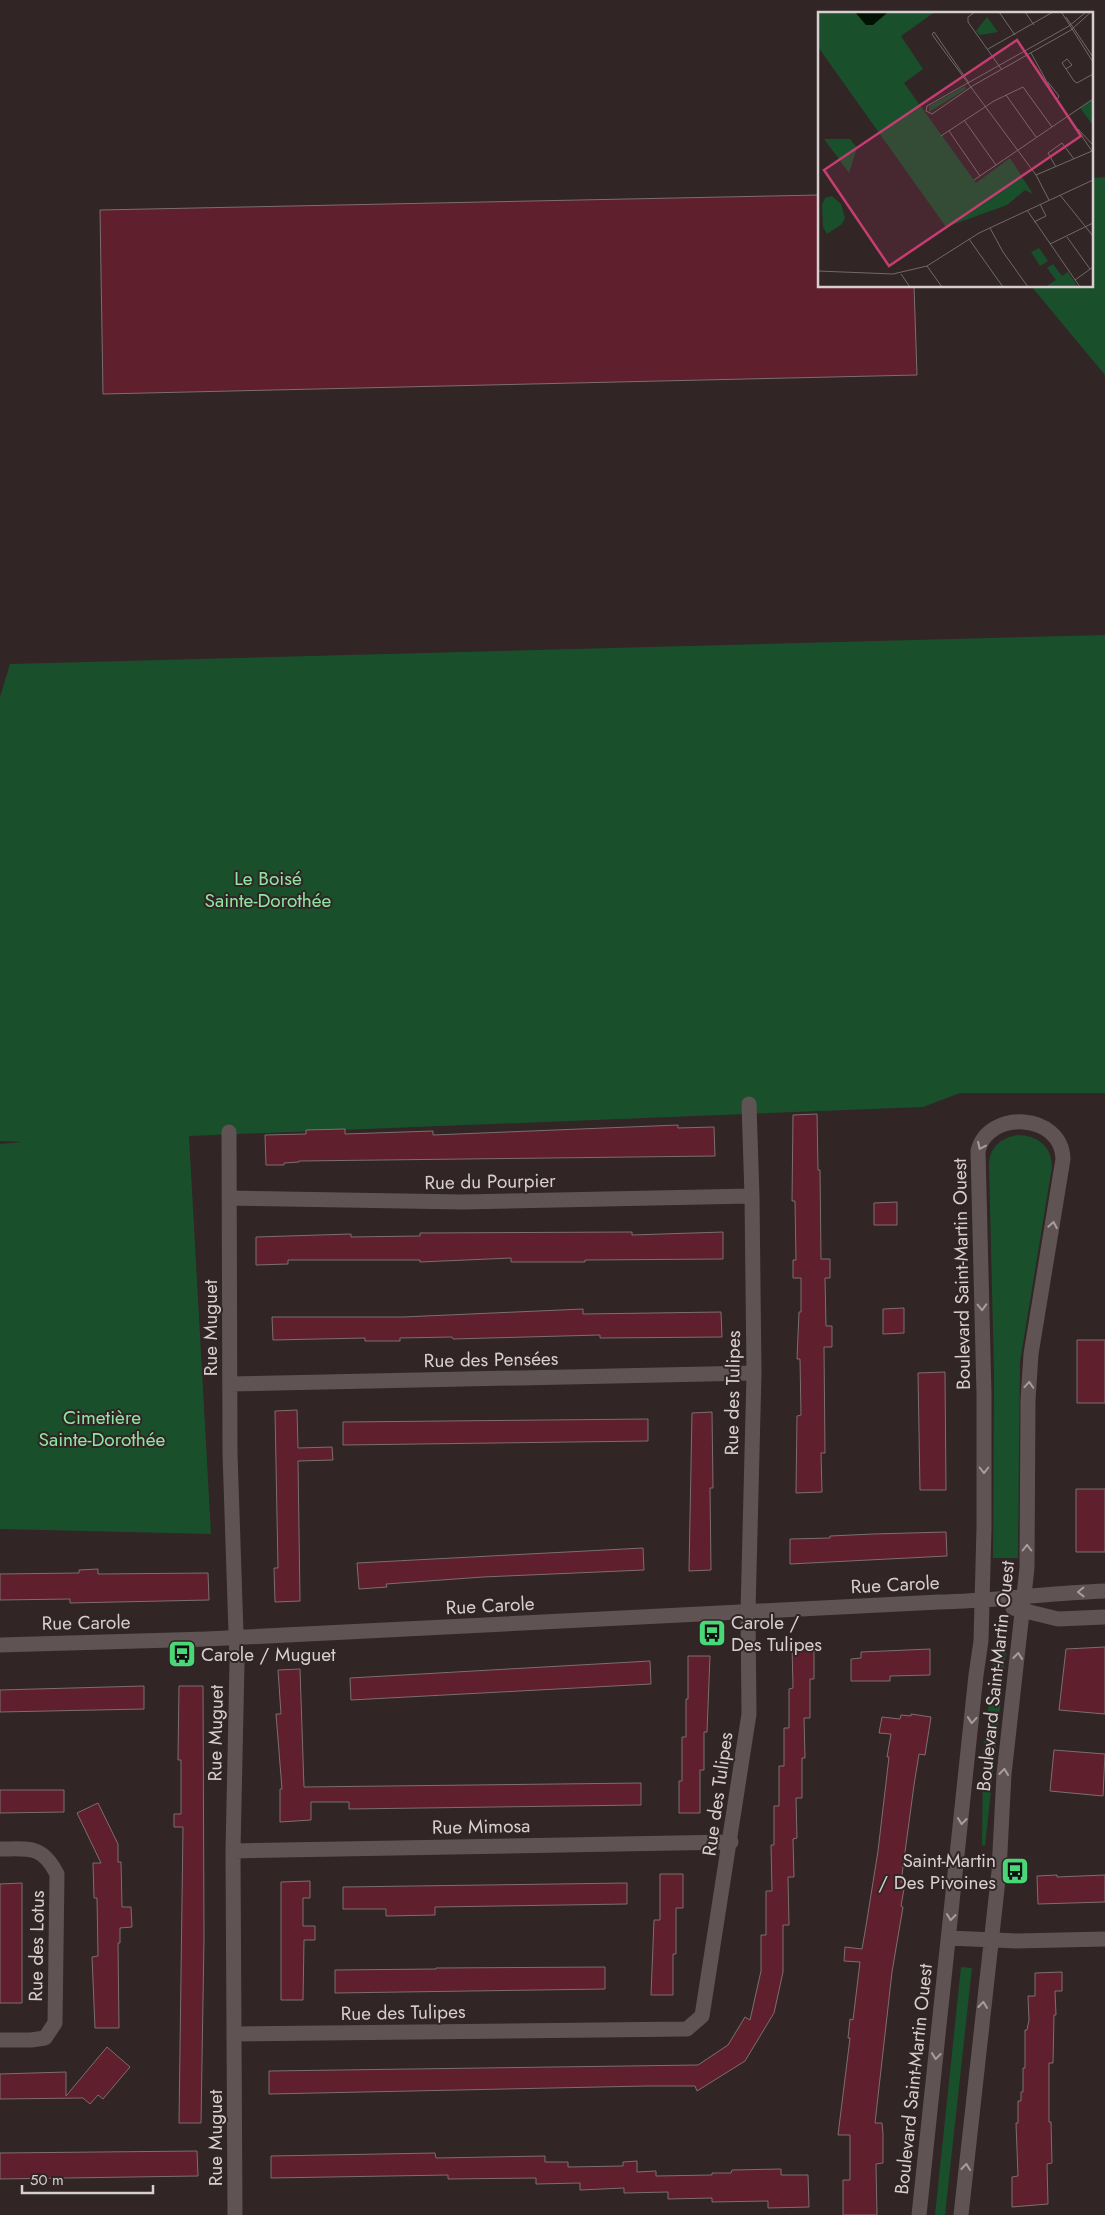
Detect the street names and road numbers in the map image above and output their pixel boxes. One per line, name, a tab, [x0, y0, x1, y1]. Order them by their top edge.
street label: Boulevard Saint-Martin Ouest	[946, 1158, 977, 1390]
street label: Rue du Pourpier	[424, 1167, 556, 1196]
street label: Rue Muguet	[197, 1279, 224, 1376]
street label: Rue des Tulipes	[718, 1330, 747, 1456]
street label: Rue des Pensées	[424, 1345, 559, 1374]
street label: Boulevard Saint-Martin Ouest	[970, 1559, 1021, 1793]
street label: Rue Carole	[850, 1569, 940, 1600]
street label: Rue Carole	[445, 1590, 535, 1621]
street label: Rue Carole	[41, 1608, 131, 1637]
street label: Rue Muguet	[201, 1684, 230, 1782]
street label: Rue des Tulipes	[695, 1730, 740, 1858]
street label: Rue Mimosa	[432, 1812, 530, 1841]
street label: Rue des Lotus	[22, 1890, 51, 2002]
street label: Boulevard Saint-Martin Ouest	[888, 1962, 939, 2196]
street label: Rue des Tulipes	[340, 1998, 466, 2027]
street label: Rue Muguet	[202, 2089, 229, 2186]

